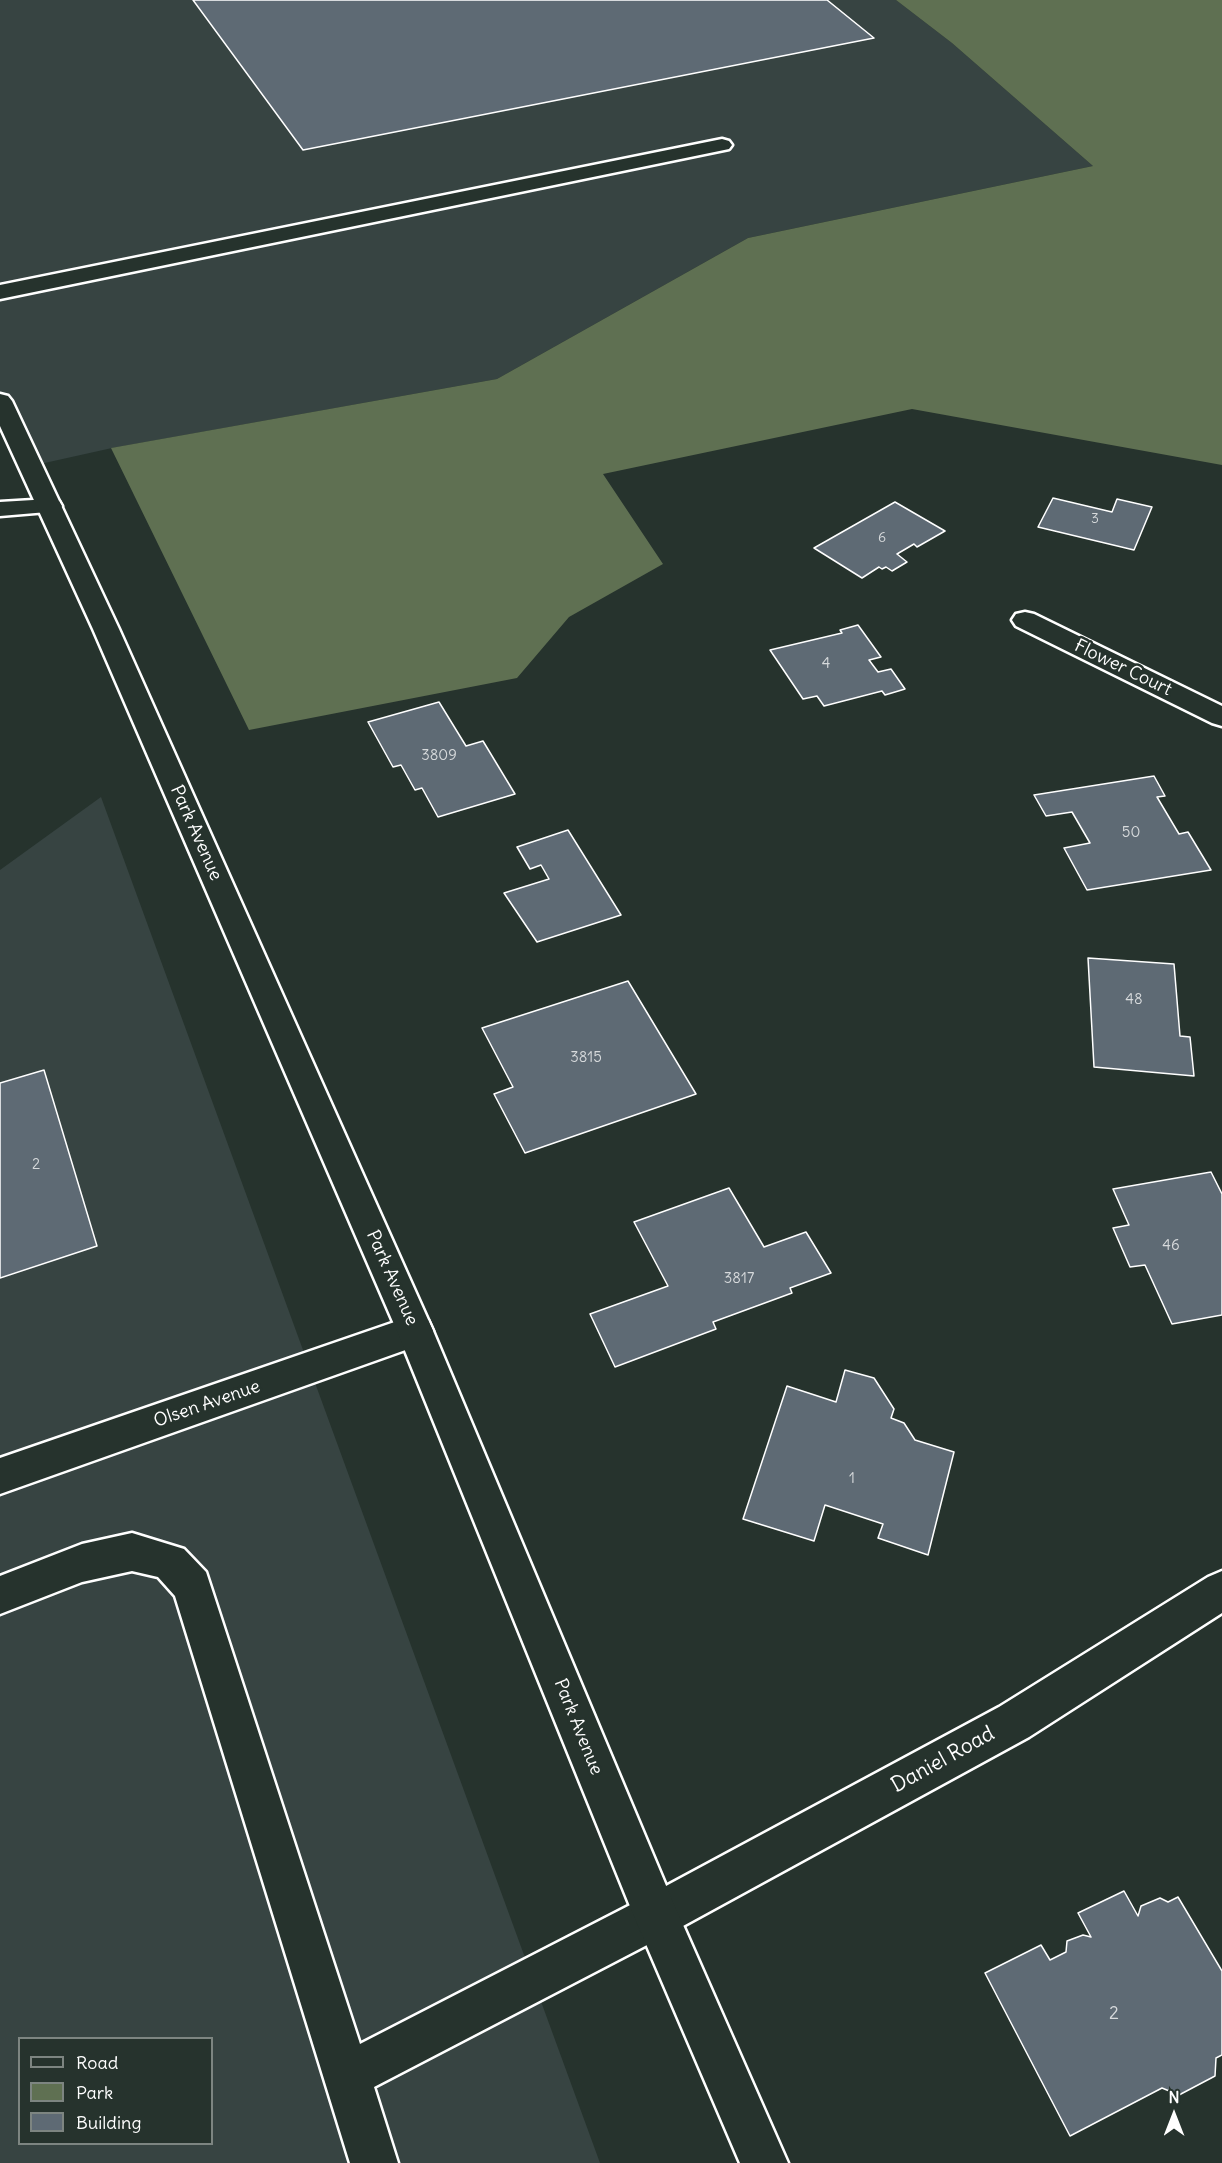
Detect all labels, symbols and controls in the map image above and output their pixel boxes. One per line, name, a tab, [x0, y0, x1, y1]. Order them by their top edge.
house number: 3	[1091, 511, 1099, 527]
house number: 6	[878, 530, 886, 546]
street label: Flower Court	[1071, 635, 1175, 701]
house number: 4	[822, 655, 830, 673]
house number: 3809	[421, 747, 457, 765]
street label: Park Avenue	[165, 782, 227, 884]
house number: 50	[1122, 824, 1140, 842]
house number: 48	[1125, 991, 1143, 1009]
house number: 3815	[570, 1049, 602, 1067]
house number: 2	[32, 1156, 40, 1174]
street label: Park Avenue	[361, 1227, 423, 1329]
house number: 46	[1162, 1237, 1180, 1255]
house number: 3817	[724, 1270, 754, 1288]
street label: Olsen Avenue	[151, 1376, 263, 1432]
house number: 1	[849, 1470, 855, 1488]
street label: Park Avenue	[549, 1676, 607, 1778]
street label: Daniel Road	[887, 1721, 999, 1799]
house number: 2	[1109, 2003, 1119, 2025]
legend	[18, 2037, 213, 2145]
text: Road	[76, 2051, 118, 2074]
text: Park	[76, 2081, 113, 2104]
north arrow	[1144, 2085, 1204, 2145]
text: N	[1168, 2087, 1180, 2107]
text: Building	[76, 2111, 141, 2134]

